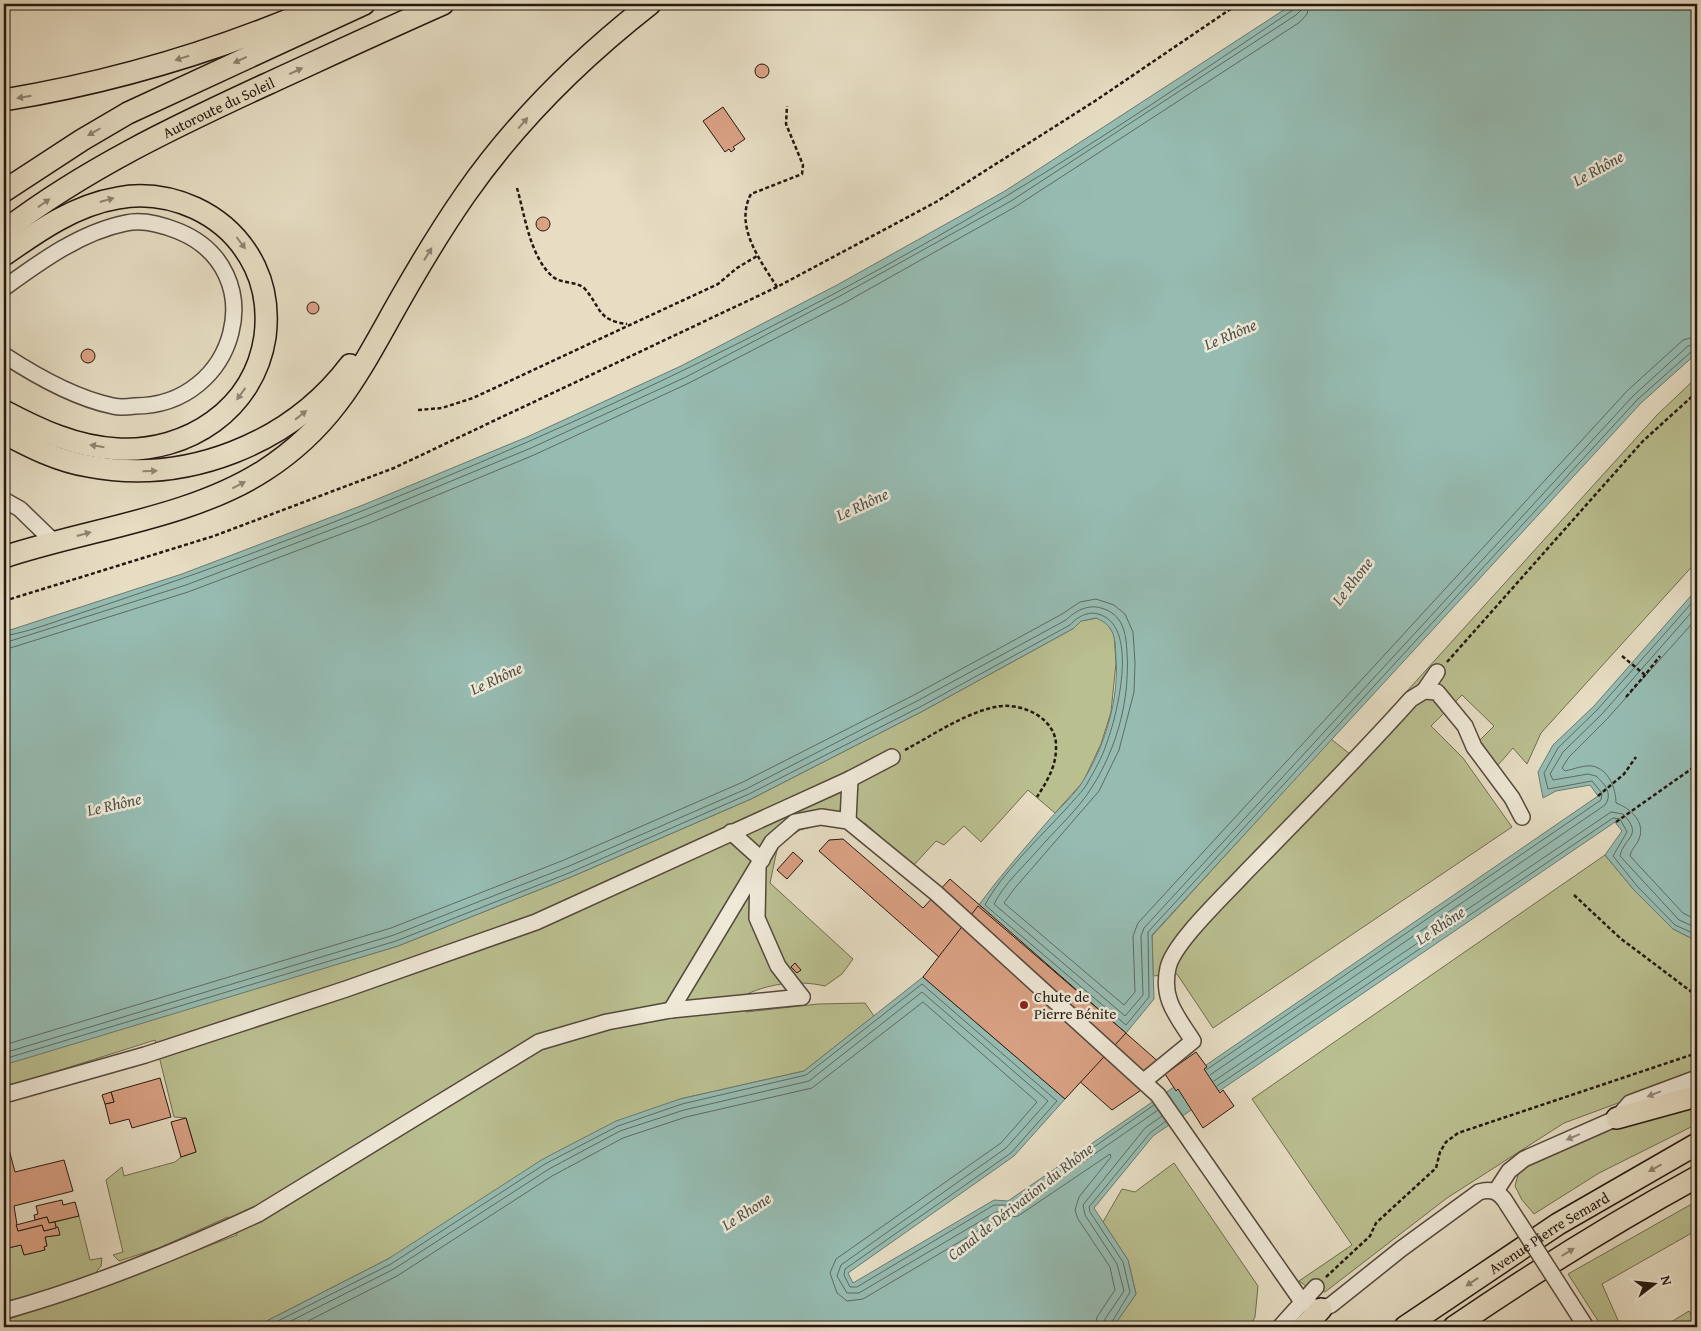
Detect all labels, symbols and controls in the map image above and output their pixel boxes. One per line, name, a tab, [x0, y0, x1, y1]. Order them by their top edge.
one-way arrow	[174, 54, 189, 62]
one-way arrow	[233, 57, 247, 65]
one-way arrow	[289, 67, 303, 75]
street label: Autoroute du Soleil	[159, 72, 278, 143]
one-way arrow	[16, 93, 32, 101]
one-way arrow	[518, 116, 529, 129]
one-way arrow	[88, 128, 101, 137]
water label: Le Rhône	[1567, 144, 1628, 192]
one-way arrow	[99, 196, 114, 204]
one-way arrow	[37, 198, 51, 208]
one-way arrow	[235, 236, 246, 249]
one-way arrow	[424, 248, 433, 261]
water label: Le Rhône	[1199, 312, 1261, 356]
one-way arrow	[236, 387, 246, 401]
one-way arrow	[294, 410, 307, 420]
one-way arrow	[88, 442, 104, 450]
one-way arrow	[143, 467, 159, 475]
one-way arrow	[232, 481, 246, 489]
water label: Le Rhône	[831, 481, 893, 527]
one-way arrow	[77, 530, 92, 538]
water label: Le Rhone	[1325, 551, 1379, 611]
water label: Le Rhône	[465, 655, 527, 701]
water label: Le Rhône	[83, 786, 144, 822]
water label: Le Rhône	[1410, 899, 1470, 951]
place label: Chute de Pierre Bénite	[1034, 986, 1116, 1024]
marker: Chute de Pierre Bénite	[1018, 999, 1030, 1011]
one-way arrow	[1646, 1090, 1661, 1098]
one-way arrow	[1566, 1134, 1580, 1142]
water label: Canal de Dérivation du Rhône	[942, 1136, 1099, 1266]
one-way arrow	[1647, 1164, 1662, 1172]
water label: Le Rhone	[716, 1186, 776, 1237]
street label: Avenue Pierre Semard	[1484, 1186, 1613, 1279]
one-way arrow	[1561, 1247, 1574, 1257]
north arrow	[1628, 1258, 1678, 1308]
text: N	[1656, 1273, 1678, 1288]
one-way arrow	[1465, 1277, 1479, 1286]

